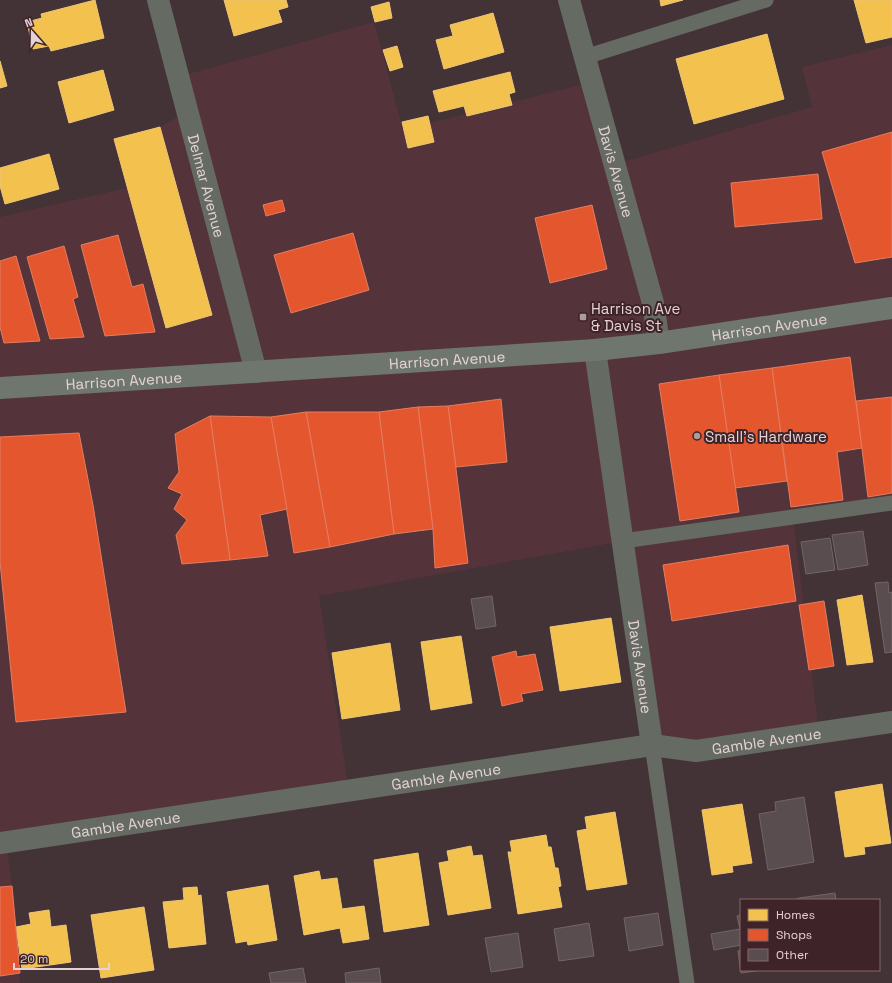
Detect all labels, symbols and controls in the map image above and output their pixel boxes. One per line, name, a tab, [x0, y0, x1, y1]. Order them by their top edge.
north arrow	[12, 12, 52, 52]
text: N	[23, 15, 34, 30]
street label: Davis Avenue	[595, 123, 638, 220]
street label: Delmar Avenue	[184, 132, 230, 240]
place label: Harrison Ave & Davis St	[591, 299, 680, 335]
street label: Harrison Avenue	[710, 308, 828, 345]
marker: Harrison Ave & Davis St	[578, 312, 588, 322]
street label: Harrison Avenue	[388, 346, 506, 373]
street label: Harrison Avenue	[65, 367, 183, 393]
place label: Small's Hardware	[705, 427, 827, 446]
marker: Small's Hardware	[692, 431, 702, 441]
street label: Davis Avenue	[625, 619, 657, 715]
street label: Gamble Avenue	[711, 723, 823, 758]
street label: Gamble Avenue	[390, 758, 502, 794]
street label: Gamble Avenue	[70, 807, 182, 842]
legend	[740, 899, 880, 971]
text: Homes	[776, 907, 815, 923]
text: Shops	[776, 927, 812, 943]
scale bar	[14, 945, 109, 971]
text: Other	[776, 947, 809, 963]
text: 20 m	[20, 951, 48, 967]

